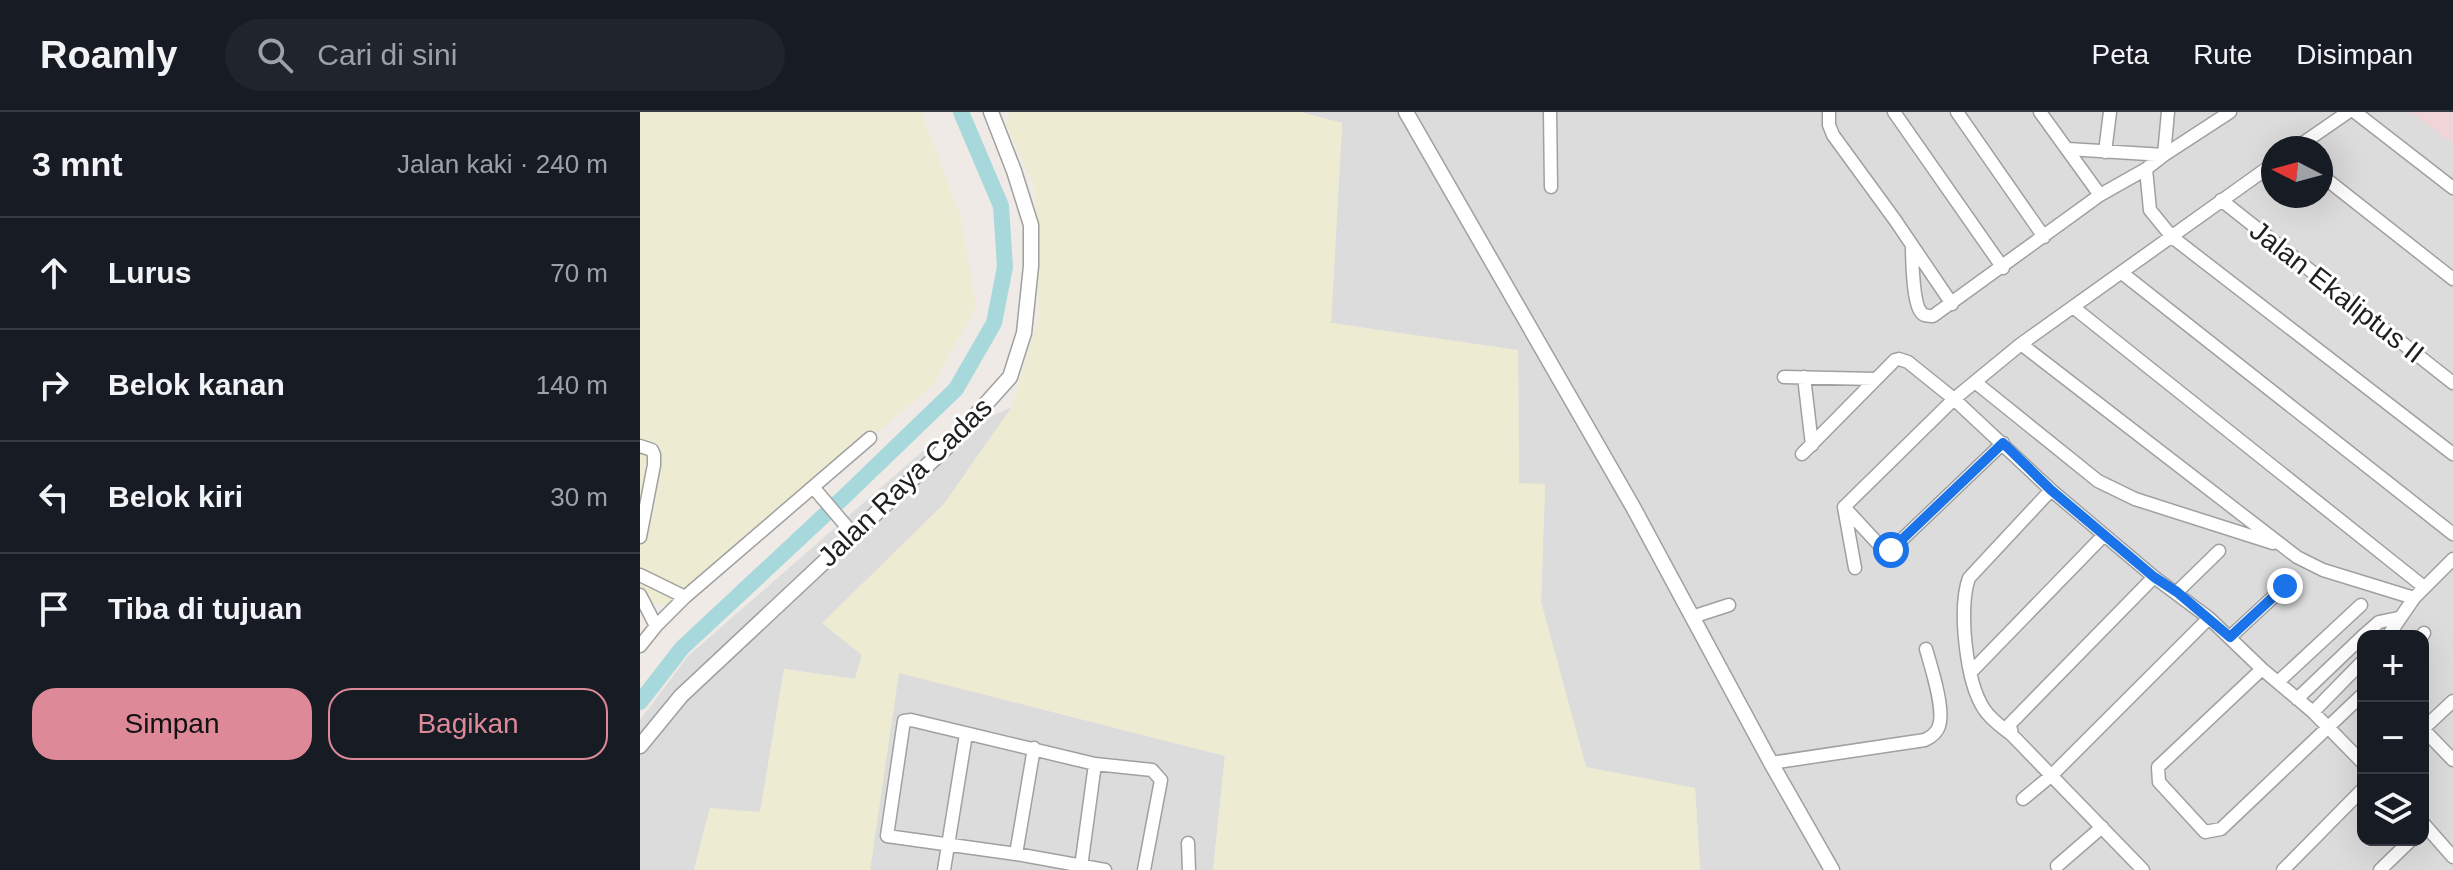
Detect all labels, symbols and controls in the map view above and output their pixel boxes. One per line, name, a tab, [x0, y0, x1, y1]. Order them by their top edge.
search box	[225, 19, 785, 91]
icon: search	[253, 33, 297, 77]
text: Roamly	[40, 34, 177, 76]
text: Cari di sini	[317, 38, 457, 71]
text: Peta	[2092, 39, 2149, 70]
text: Rute	[2193, 39, 2252, 70]
text: Disimpan	[2296, 39, 2413, 70]
north arrow	[2261, 136, 2333, 208]
text: 3 mnt	[32, 145, 123, 183]
text: Jalan kaki · 240 m	[397, 149, 608, 179]
street label: Jalan Ekaliptus II	[2244, 215, 2430, 369]
icon: ahead	[32, 251, 76, 295]
text: Lurus	[108, 256, 191, 289]
text: 70 m	[550, 258, 608, 288]
icon: right	[32, 363, 76, 407]
text: Belok kanan	[108, 368, 285, 401]
text: 140 m	[536, 370, 608, 400]
street label: Jalan Raya Cadas	[812, 391, 998, 573]
icon: left	[32, 475, 76, 519]
text: Belok kiri	[108, 480, 243, 513]
text: 30 m	[550, 482, 608, 512]
route start	[1873, 532, 1909, 568]
route end	[2267, 568, 2303, 604]
icon: arrive	[32, 587, 76, 631]
text: Tiba di tujuan	[108, 592, 302, 625]
map controls	[2357, 630, 2429, 846]
button: +	[2357, 630, 2429, 702]
button: Simpan	[32, 688, 312, 760]
button: Bagikan	[328, 688, 608, 760]
button: −	[2357, 702, 2429, 774]
button: layers	[2357, 774, 2429, 846]

